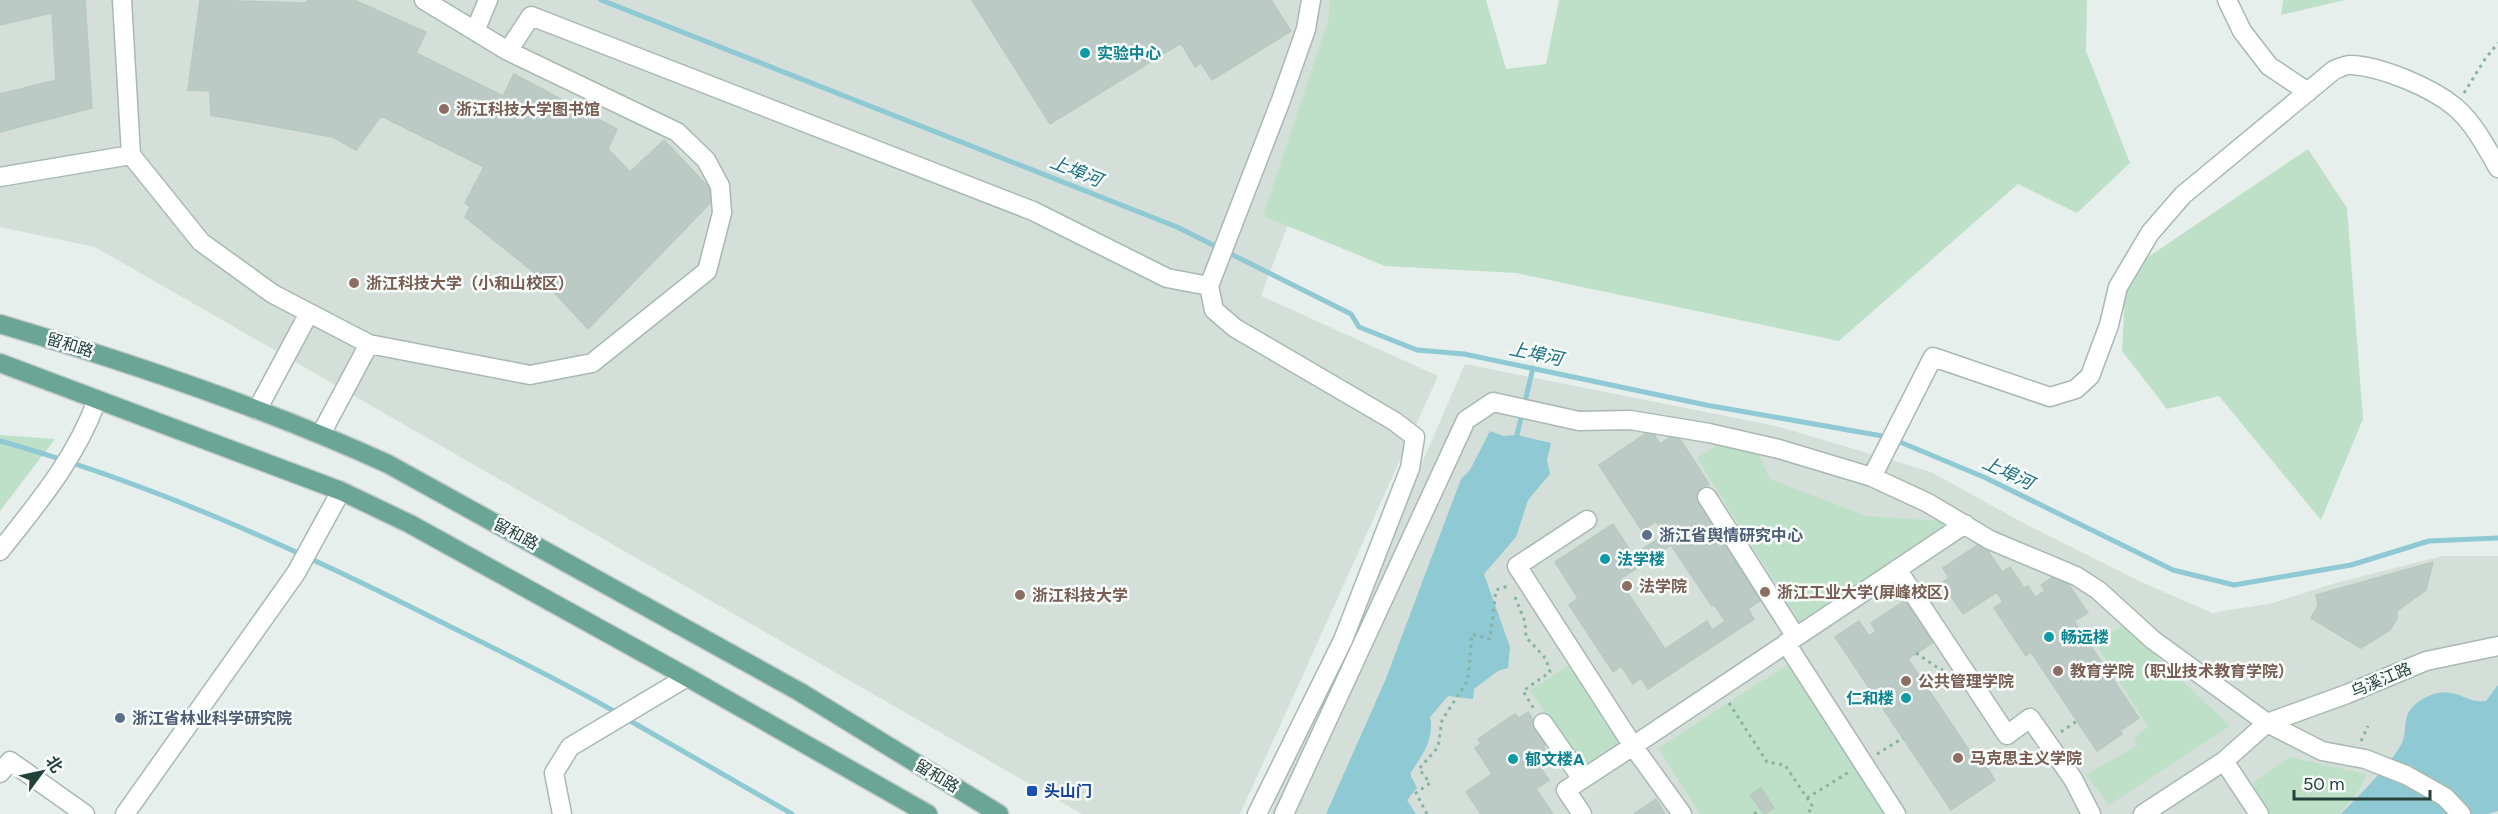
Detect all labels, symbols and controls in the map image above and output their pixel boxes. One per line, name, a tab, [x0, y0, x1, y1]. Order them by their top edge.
place label: 实验中心	[1097, 44, 1161, 63]
marker: 实验中心	[1078, 46, 1092, 60]
place label: 浙江科技大学图书馆	[456, 100, 600, 119]
marker: 浙江科技大学图书馆	[437, 102, 451, 116]
water label: 上埠河	[1047, 151, 1108, 192]
place label: 浙江科技大学（小和山校区）	[366, 274, 574, 293]
marker: 浙江科技大学（小和山校区）	[347, 276, 361, 290]
street label: 留和路	[44, 329, 96, 361]
water label: 上埠河	[1507, 338, 1568, 371]
water label: 上埠河	[1979, 452, 2040, 496]
street label: 留和路	[490, 514, 542, 554]
place label: 浙江省舆情研究中心	[1659, 526, 1803, 545]
marker: 浙江省舆情研究中心	[1640, 528, 1654, 542]
place label: 法学楼	[1617, 550, 1665, 569]
marker: 法学楼	[1598, 552, 1612, 566]
place label: 法学院	[1639, 577, 1687, 596]
marker: 法学院	[1620, 579, 1634, 593]
place label: 浙江工业大学(屏峰校区)	[1777, 583, 1949, 602]
marker: 浙江工业大学(屏峰校区)	[1758, 585, 1772, 599]
place label: 浙江科技大学	[1032, 586, 1128, 605]
marker: 浙江科技大学	[1013, 588, 1027, 602]
place label: 畅远楼	[2061, 628, 2109, 647]
marker: 畅远楼	[2042, 630, 2056, 644]
street label: 乌溪江路	[2348, 659, 2414, 701]
place label: 教育学院（职业技术教育学院）	[2070, 662, 2294, 681]
marker: 教育学院（职业技术教育学院）	[2051, 664, 2065, 678]
place label: 公共管理学院	[1918, 672, 2014, 691]
marker: 公共管理学院	[1899, 674, 1913, 688]
place label: 仁和楼	[1846, 689, 1894, 708]
marker: 仁和楼	[1899, 691, 1913, 705]
place label: 浙江省林业科学研究院	[132, 709, 292, 728]
marker: 浙江省林业科学研究院	[113, 711, 127, 725]
north arrow	[12, 742, 72, 802]
place label: 马克思主义学院	[1970, 749, 2082, 768]
place label: 郁文楼A	[1525, 750, 1585, 769]
marker: 马克思主义学院	[1951, 751, 1965, 765]
text: 北	[42, 752, 66, 776]
marker: 郁文楼A	[1506, 752, 1520, 766]
street label: 留和路	[912, 755, 962, 797]
scale bar	[2294, 763, 2430, 801]
text: 50 m	[2303, 773, 2345, 795]
place label: 头山门	[1044, 782, 1092, 801]
marker: 头山门	[1025, 784, 1039, 798]

